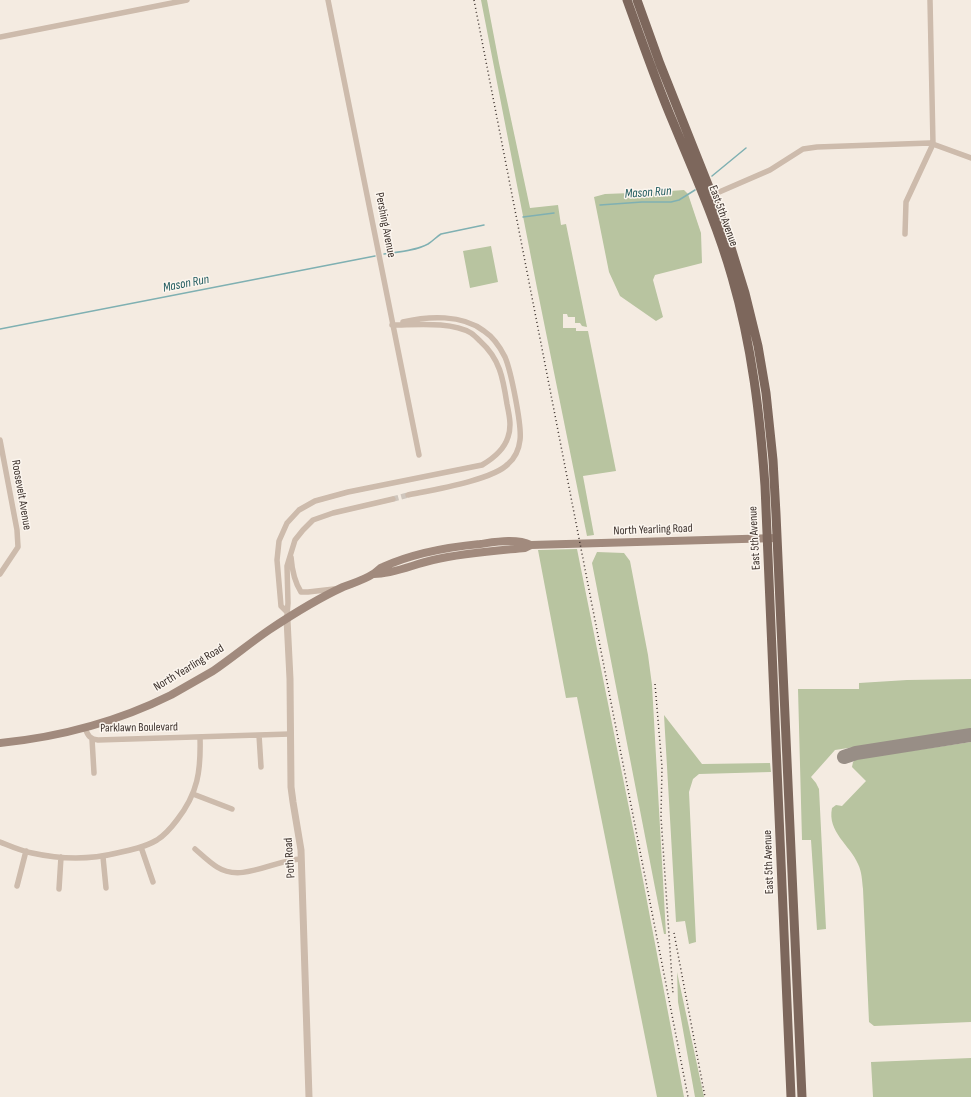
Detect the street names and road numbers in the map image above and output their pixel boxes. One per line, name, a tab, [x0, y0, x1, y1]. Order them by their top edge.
street label: East 5th Avenue	[705, 183, 741, 249]
street label: Pershing Avenue	[372, 191, 398, 259]
street label: Roosevelt Avenue	[8, 459, 34, 531]
street label: East 5th Avenue	[746, 506, 764, 570]
street label: North Yearling Road	[613, 521, 693, 539]
street label: North Yearling Road	[151, 641, 227, 695]
street label: Parklawn Boulevard	[100, 720, 178, 736]
street label: East 5th Avenue	[761, 830, 777, 894]
street label: Poth Road	[281, 837, 299, 879]

